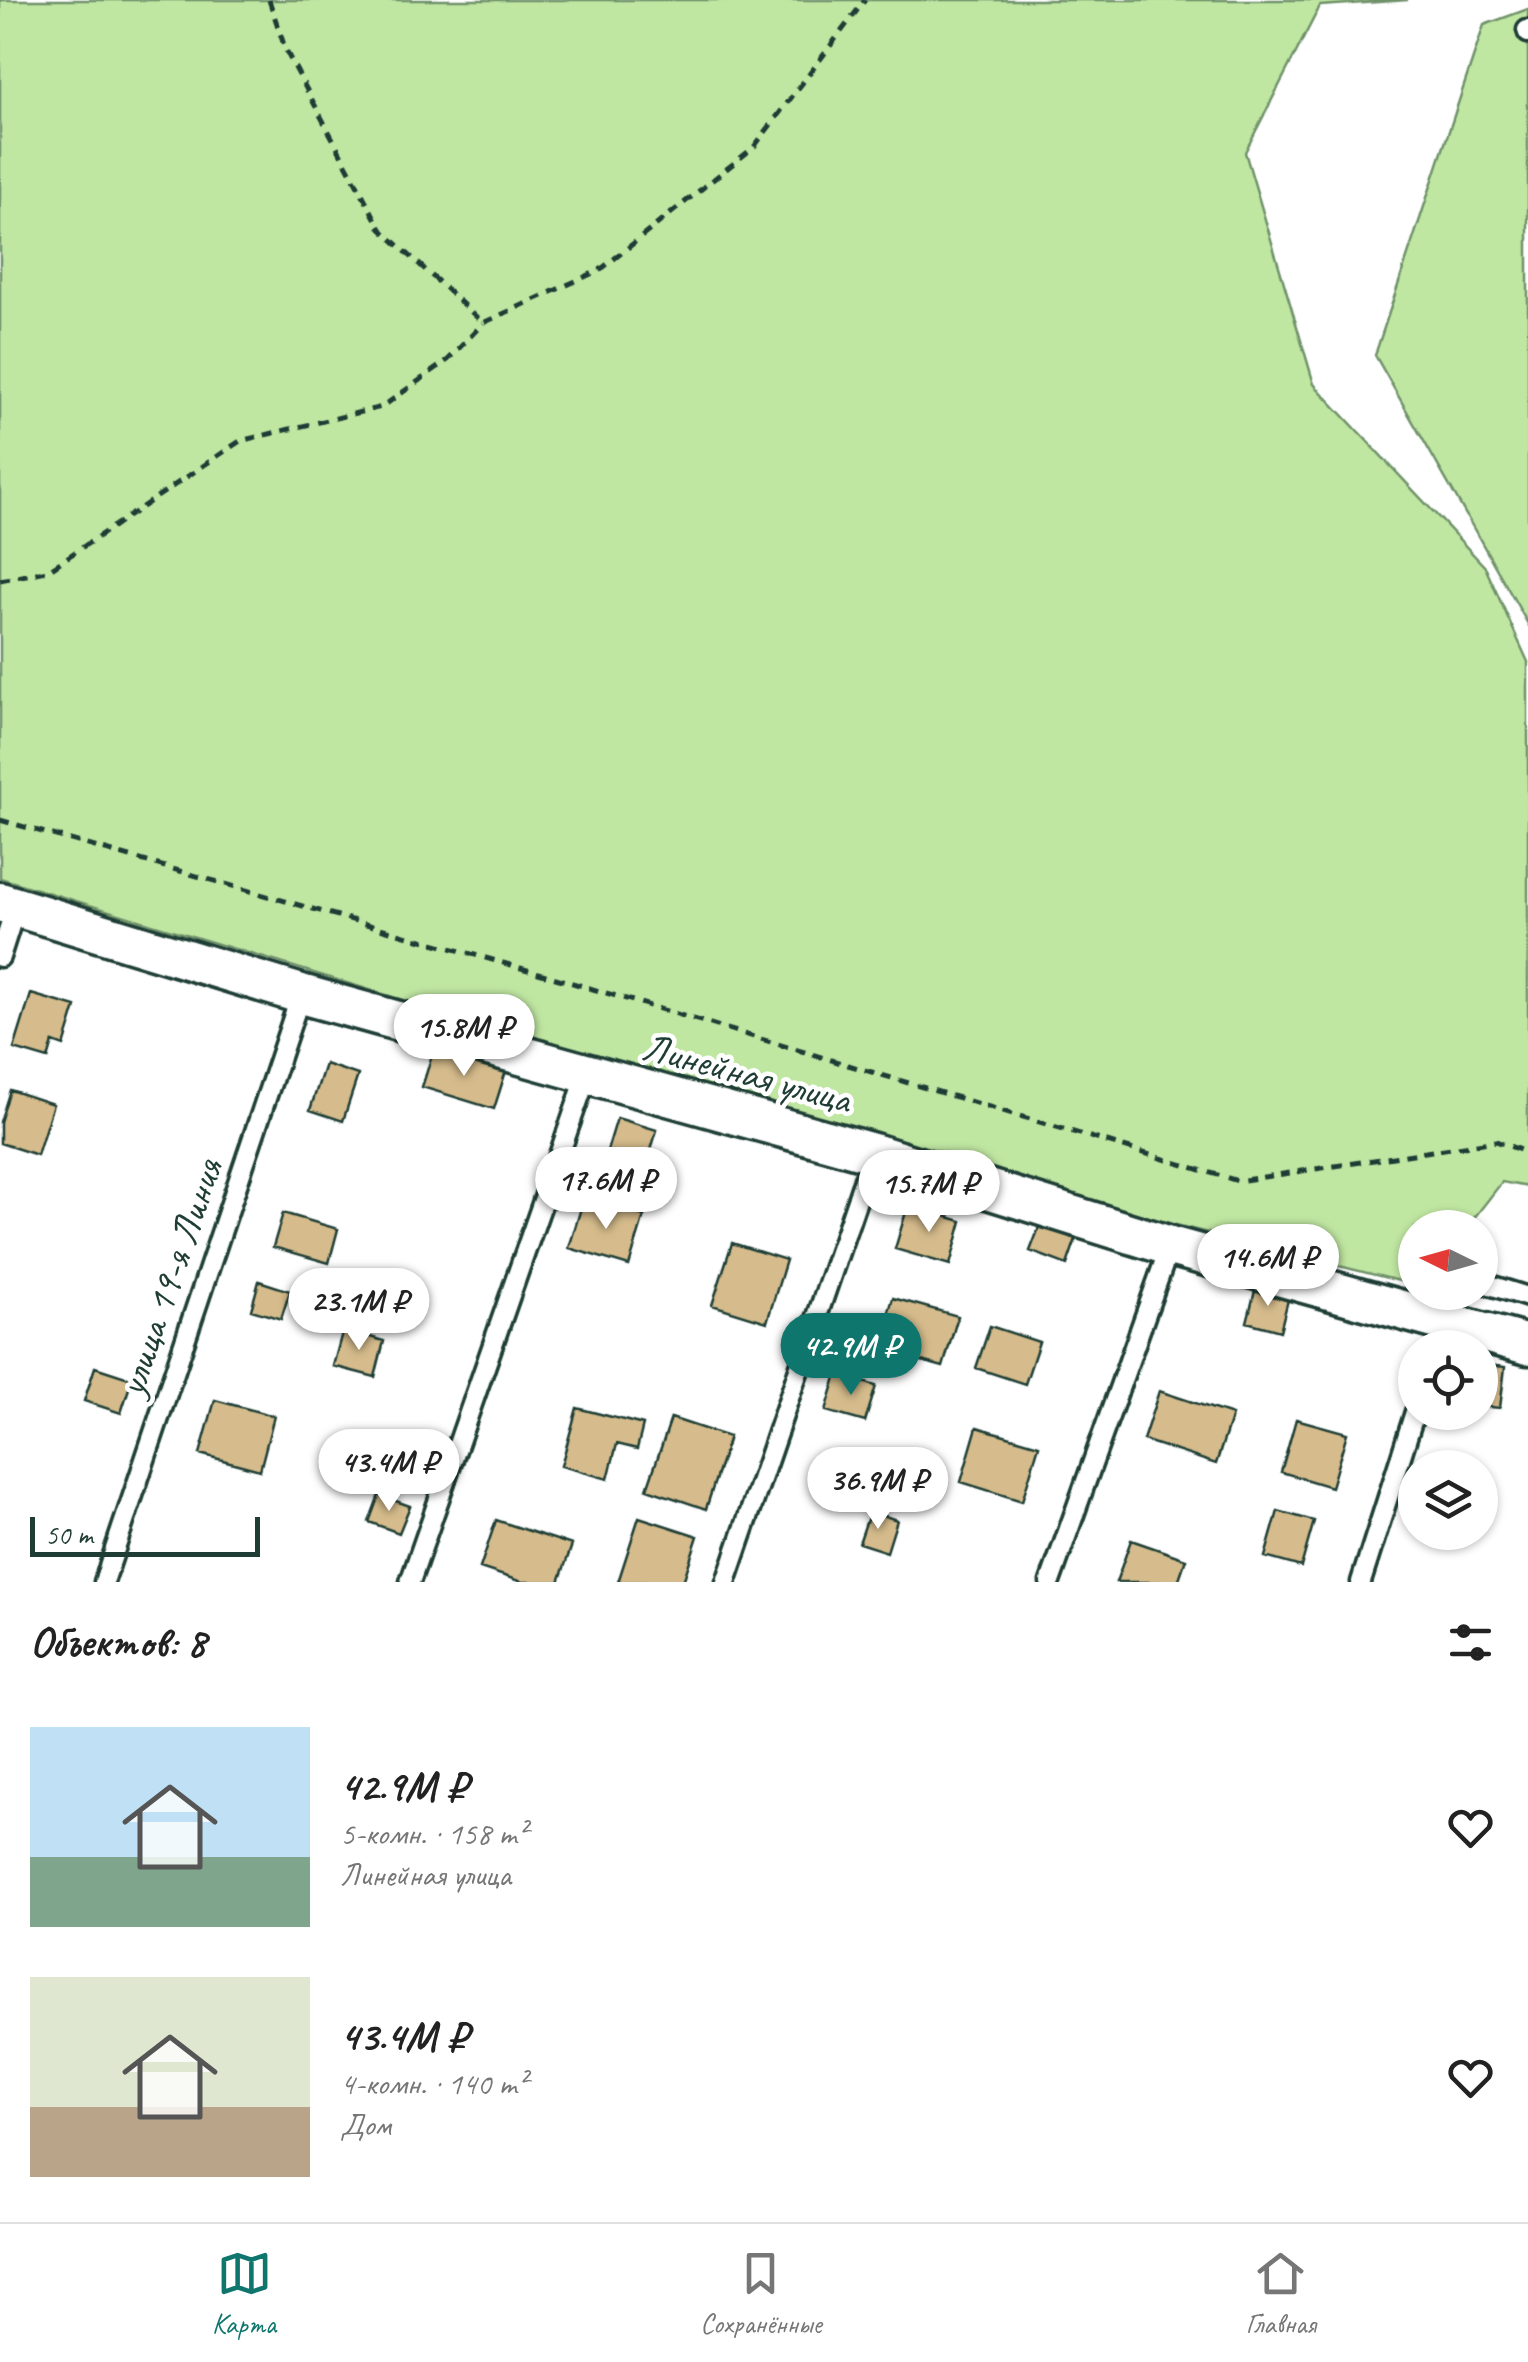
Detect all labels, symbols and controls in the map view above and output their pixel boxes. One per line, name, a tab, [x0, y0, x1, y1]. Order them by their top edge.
pin: 15.8M ₽	[372, 994, 556, 1079]
text: 15.8M ₽	[416, 1006, 512, 1047]
street label: Линейная улица	[637, 1021, 859, 1126]
pin: 17.6M ₽	[514, 1147, 698, 1232]
pin: 15.7M ₽	[837, 1150, 1021, 1235]
street label: улица 19-я Линия	[105, 1151, 234, 1404]
text: 17.6M ₽	[557, 1159, 655, 1200]
text: 15.7M ₽	[881, 1162, 977, 1203]
north arrow	[1398, 1210, 1498, 1310]
map controls	[1398, 1210, 1498, 1550]
pin: 14.6M ₽	[1176, 1224, 1360, 1309]
text: 14.6M ₽	[1219, 1236, 1317, 1277]
pin: 23.1M ₽	[267, 1268, 451, 1353]
text: 23.1M ₽	[310, 1280, 408, 1321]
pin: 42.9M ₽	[759, 1313, 943, 1398]
text: 42.9M ₽	[803, 1325, 899, 1366]
button: locate	[1398, 1330, 1498, 1430]
pin: 43.4M ₽	[297, 1429, 481, 1514]
text: 43.4M ₽	[340, 1441, 438, 1482]
pin: 36.9M ₽	[786, 1447, 970, 1532]
button: layers	[1398, 1450, 1498, 1550]
text: 36.9M ₽	[829, 1459, 927, 1500]
scale bar	[30, 1512, 260, 1556]
text: 50 m	[45, 1517, 93, 1552]
icon: filters	[1443, 1615, 1498, 1670]
text: Объектов: 8	[30, 1616, 206, 1669]
text: 42.9M ₽	[340, 1760, 467, 1813]
icon: home	[110, 1767, 230, 1887]
icon: heart	[1443, 1800, 1498, 1855]
text: 5-комн. · 158 m²	[340, 1813, 527, 1854]
text: Линейная улица	[340, 1854, 511, 1895]
text: 43.4M ₽	[340, 2010, 468, 2063]
icon: home	[110, 2017, 230, 2137]
icon: heart	[1443, 2050, 1498, 2105]
text: 4-комн. · 140 m²	[340, 2063, 527, 2104]
text: Дом	[340, 2104, 391, 2145]
tab: Карта	[212, 2246, 276, 2341]
tab: Сохранённые	[700, 2246, 822, 2341]
tab: Главная	[1246, 2246, 1316, 2341]

